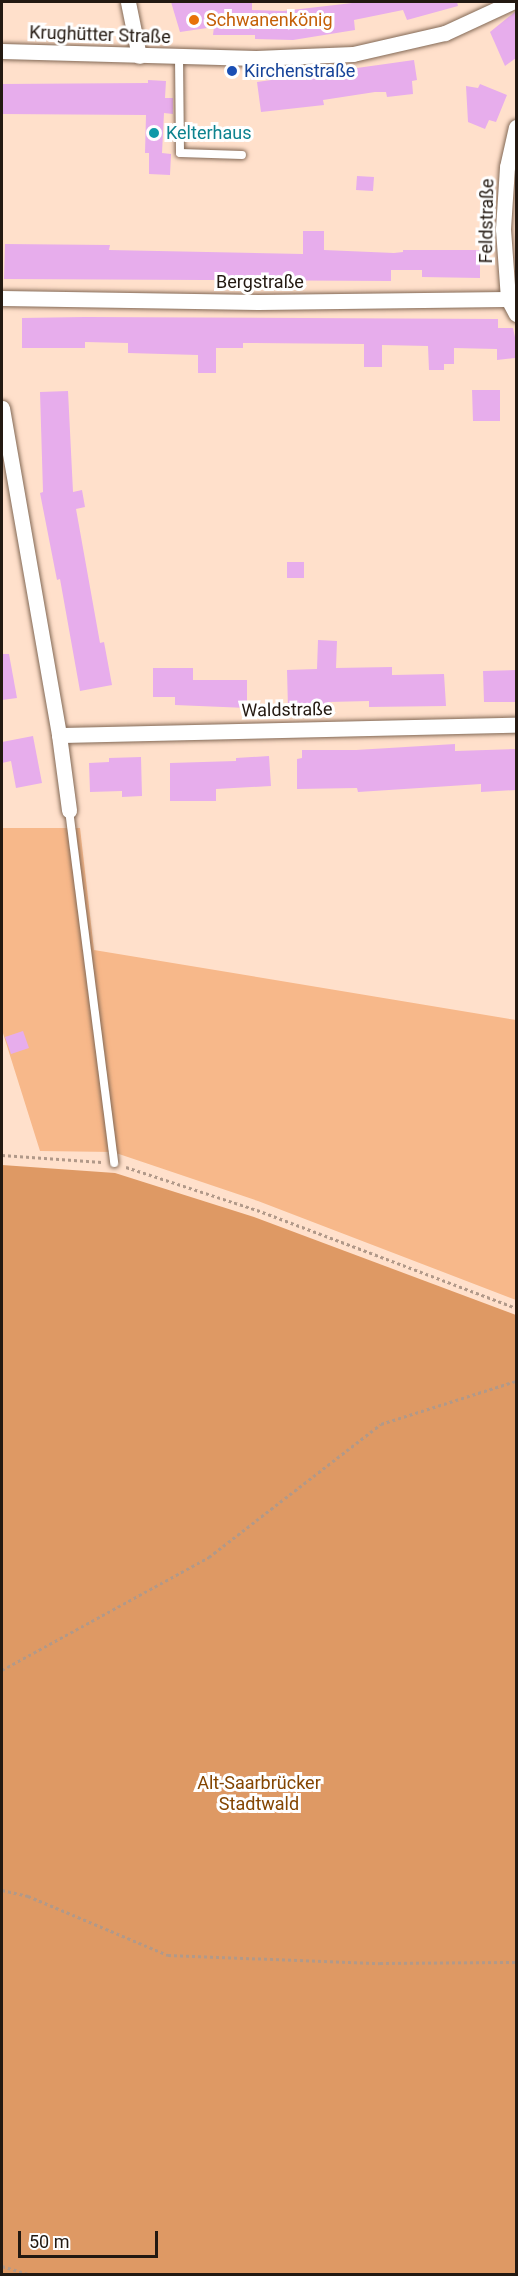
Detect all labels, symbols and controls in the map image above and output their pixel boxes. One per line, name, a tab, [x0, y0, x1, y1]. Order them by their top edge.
place label: Schwanenkönig	[206, 9, 333, 31]
marker: Schwanenkönig	[187, 13, 201, 27]
street label: Krughütter Straße	[29, 22, 171, 48]
place label: Kirchenstraße	[244, 60, 355, 82]
marker: Kirchenstraße	[225, 64, 239, 78]
place label: Kelterhaus	[166, 122, 251, 144]
marker: Kelterhaus	[147, 126, 161, 140]
street label: Feldstraße	[475, 178, 499, 264]
street label: Bergstraße	[216, 271, 304, 293]
street label: Waldstraße	[241, 698, 333, 722]
park label: Alt-Saarbrücker Stadtwald	[197, 1773, 321, 1816]
scale bar	[21, 2219, 160, 2257]
text: 50 m	[29, 2231, 69, 2252]

